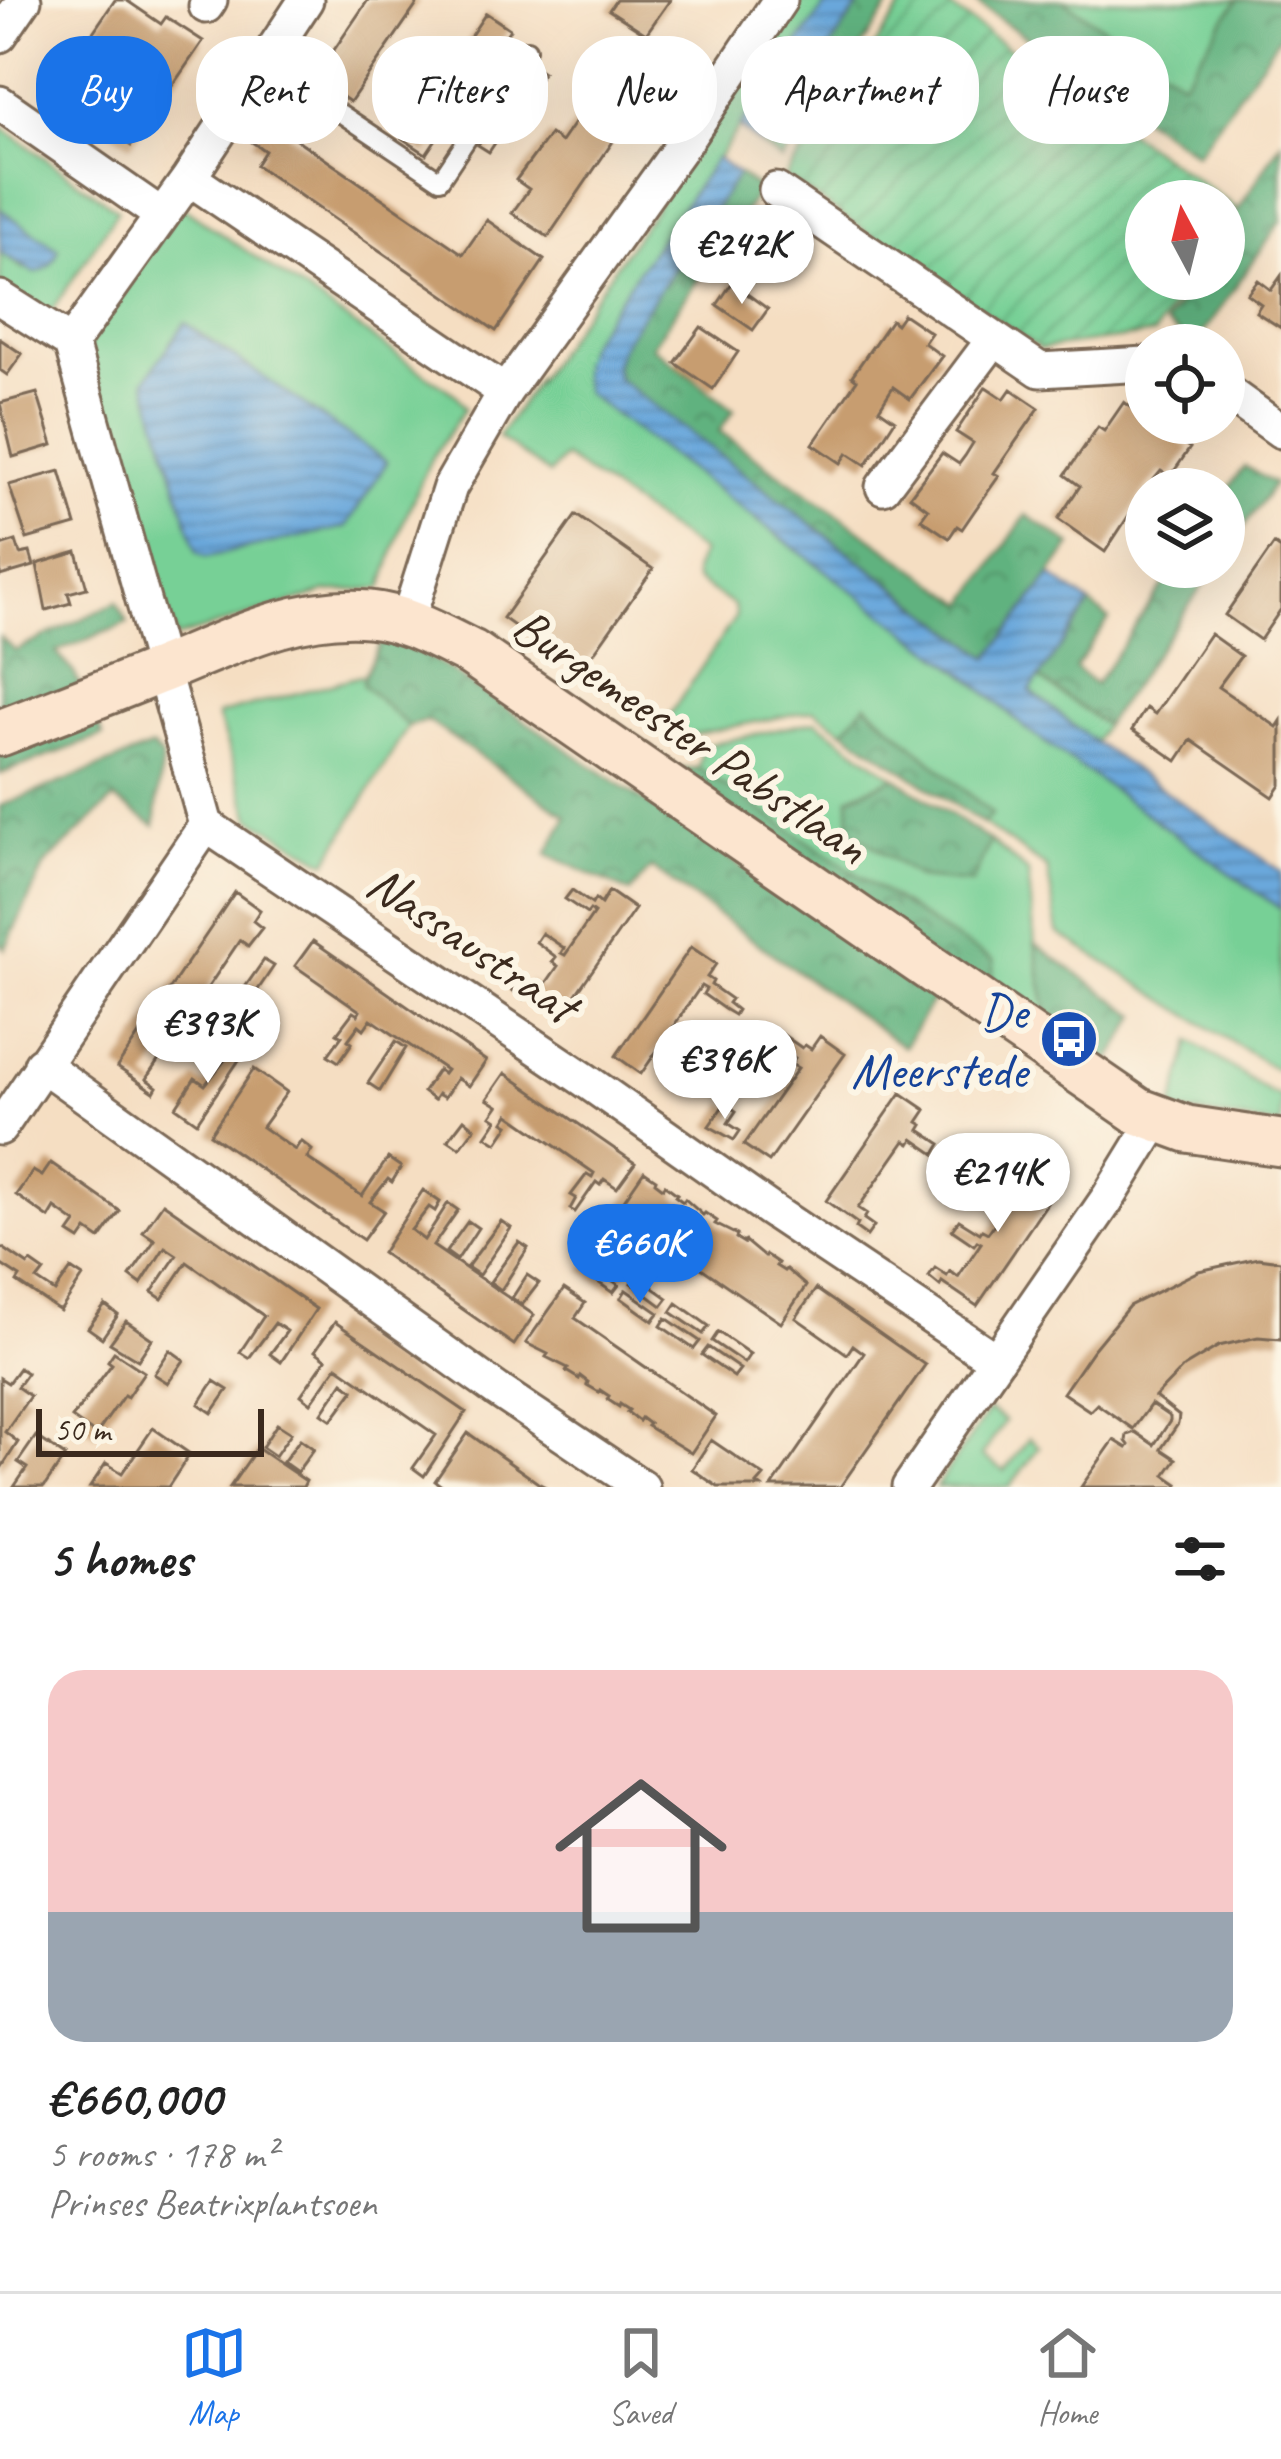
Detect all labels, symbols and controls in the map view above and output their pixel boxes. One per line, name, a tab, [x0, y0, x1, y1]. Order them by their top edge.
chip: Buy	[36, 36, 172, 144]
chip: Rent	[196, 36, 348, 144]
chip: Filters	[372, 36, 548, 144]
chip: New	[572, 36, 717, 144]
chip: Apartment	[741, 36, 979, 144]
chip: House	[1003, 36, 1169, 144]
north arrow	[1125, 180, 1245, 300]
map controls	[1125, 180, 1245, 588]
pin: €242K	[658, 205, 826, 307]
text: €242K	[697, 219, 787, 268]
button: locate	[1125, 324, 1245, 444]
button: layers	[1125, 468, 1245, 588]
street label: Burgemeester Pabstlaan	[501, 593, 881, 879]
street label: Nassaustraat	[355, 850, 595, 1041]
place label: De Meerstede	[851, 979, 1030, 1102]
pin: €393K	[124, 984, 292, 1086]
text: €393K	[163, 998, 253, 1047]
bus stop icon: De Meerstede	[1038, 1008, 1100, 1070]
pin: €396K	[641, 1020, 809, 1122]
text: €396K	[680, 1034, 770, 1083]
pin: €214K	[914, 1133, 1082, 1235]
text: €214K	[953, 1147, 1043, 1196]
pin: €660K	[556, 1204, 724, 1306]
text: €660K	[594, 1218, 686, 1267]
scale bar	[36, 1403, 264, 1456]
text: 50 m	[54, 1409, 110, 1451]
icon: filters	[1167, 1526, 1233, 1592]
text: 5 homes	[48, 1527, 191, 1591]
icon: home	[533, 1748, 749, 1964]
text: €660,000	[48, 2066, 221, 2130]
text: 5 rooms · 178 m²	[48, 2130, 276, 2179]
text: Prinses Beatrixplantsoen	[48, 2179, 377, 2228]
tab: Map	[181, 2320, 247, 2434]
tab: Saved	[608, 2320, 674, 2434]
tab: Home	[1035, 2320, 1101, 2434]

